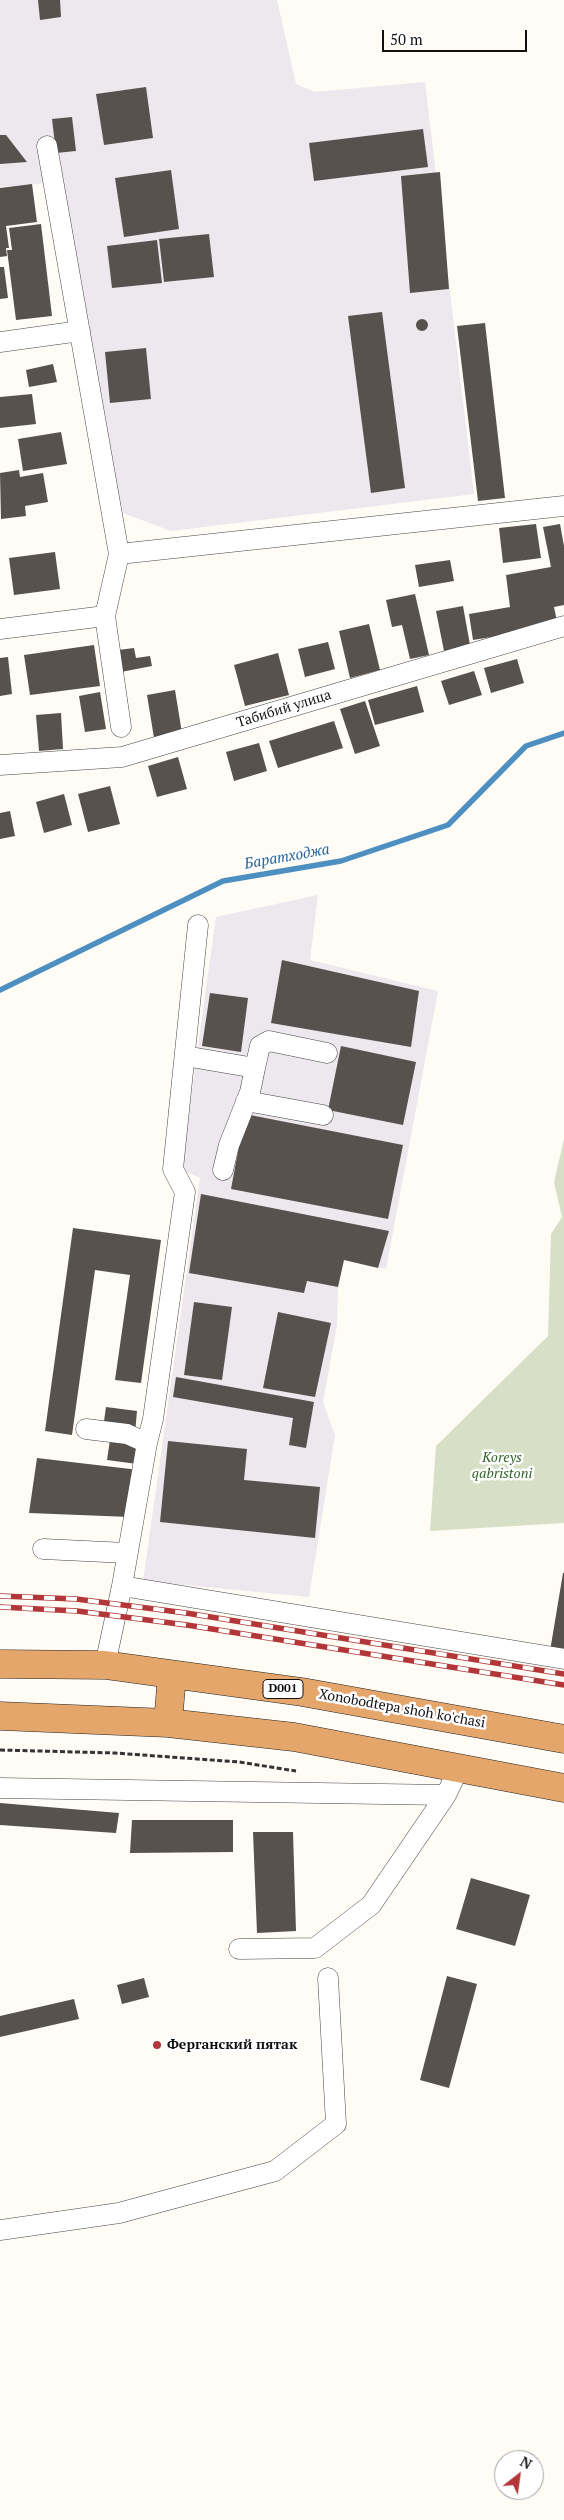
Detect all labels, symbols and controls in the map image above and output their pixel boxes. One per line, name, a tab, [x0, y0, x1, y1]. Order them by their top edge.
scale bar	[384, 20, 529, 52]
text: 50 m	[390, 29, 423, 49]
street label: Табибий улица	[235, 687, 333, 731]
water label: Баратходжа	[243, 841, 331, 873]
park label: Koreys qabristoni	[472, 1450, 532, 1482]
road number: D001	[263, 1680, 303, 1698]
street label: Xonobodtepa shoh ko'chasi	[317, 1686, 487, 1732]
place label: Ферганский пятак	[167, 2037, 297, 2053]
marker: Ферганский пятак	[151, 2039, 163, 2051]
north arrow	[494, 2450, 544, 2500]
text: N	[517, 2452, 536, 2473]

